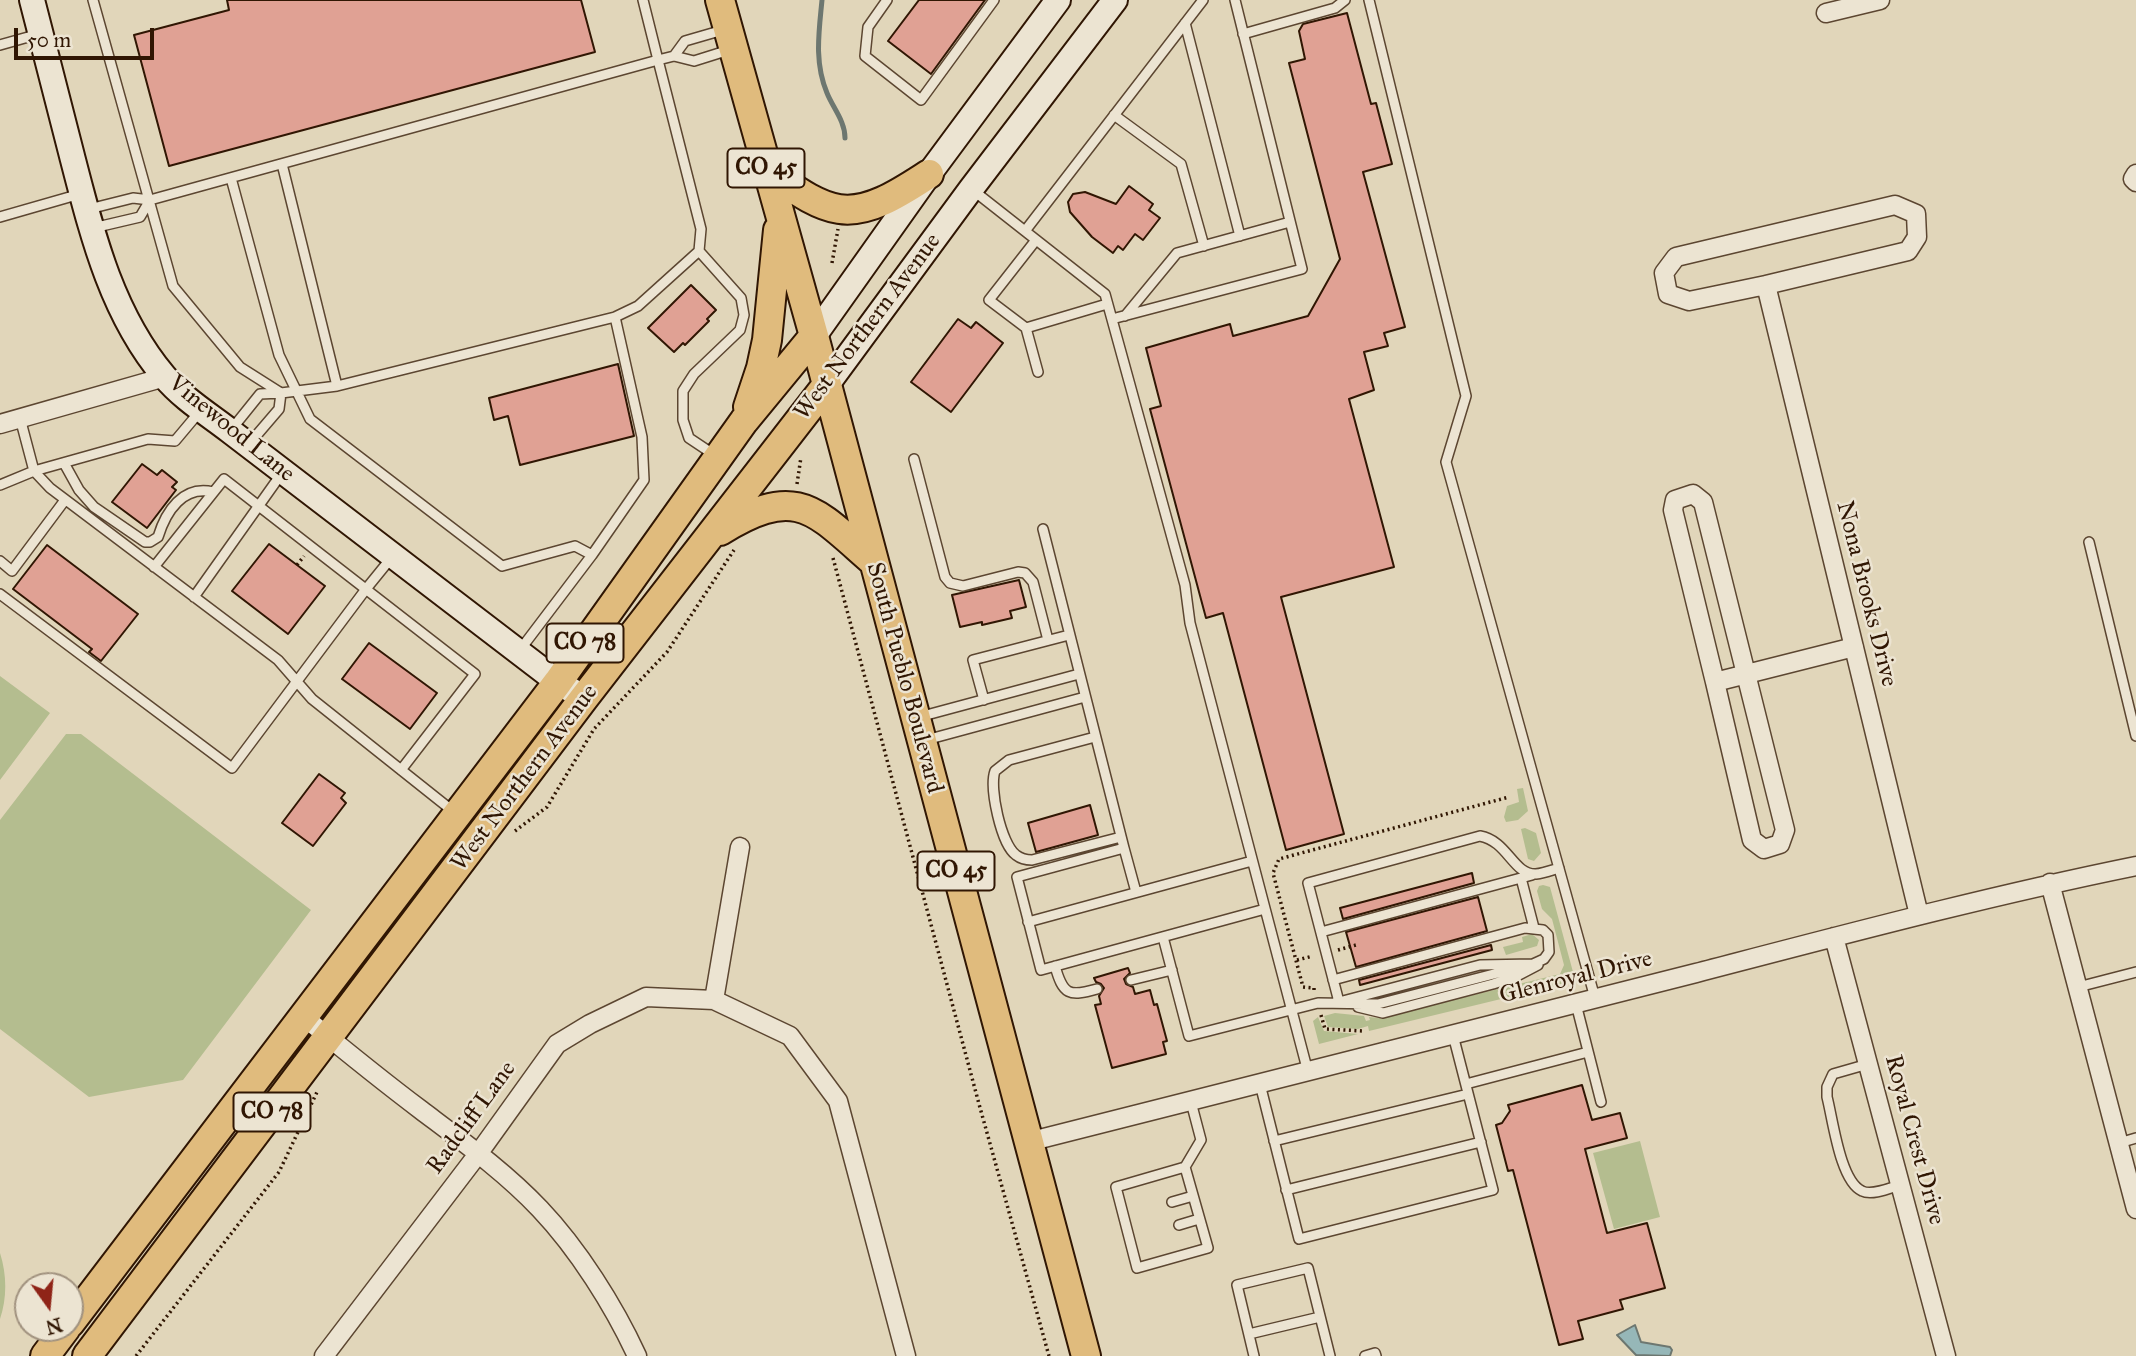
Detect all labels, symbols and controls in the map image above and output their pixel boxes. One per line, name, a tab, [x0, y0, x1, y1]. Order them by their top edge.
scale bar	[18, 14, 158, 58]
text: 50 m	[27, 27, 71, 53]
road number: CO 45	[728, 148, 804, 188]
street label: West Northern Avenue	[788, 228, 948, 426]
street label: Vinewood Lane	[162, 369, 300, 489]
street label: Nona Brooks Drive	[1829, 498, 1903, 690]
street label: South Pueblo Boulevard	[859, 560, 949, 796]
road number: CO 78	[546, 624, 624, 663]
street label: West Northern Avenue	[445, 679, 605, 877]
road number: CO 45	[918, 852, 995, 890]
street label: Glenroyal Drive	[1497, 945, 1655, 1011]
street label: Royal Crest Drive	[1877, 1052, 1951, 1228]
street label: Radcliff Lane	[421, 1056, 523, 1180]
road number: CO 78	[233, 1092, 310, 1132]
north arrow	[14, 1272, 84, 1342]
text: N	[43, 1313, 65, 1339]

